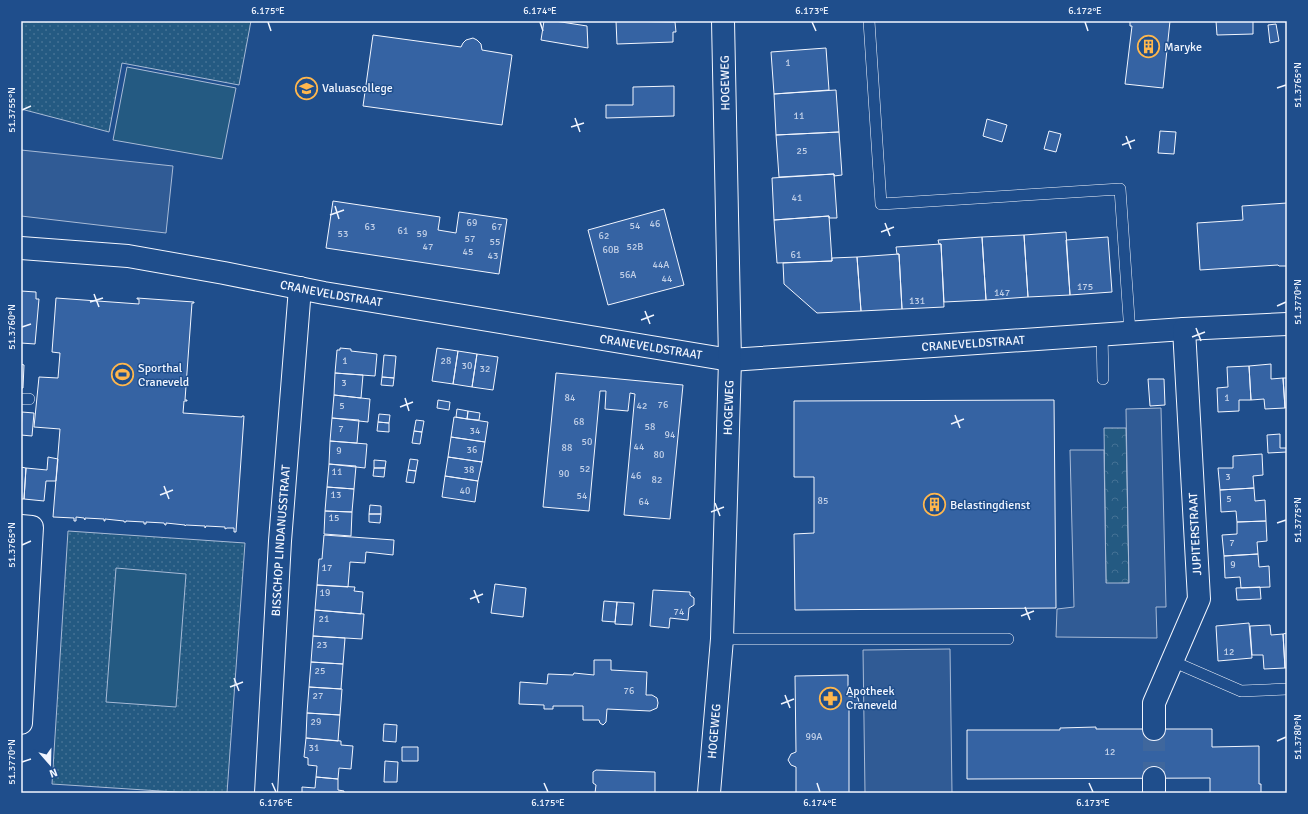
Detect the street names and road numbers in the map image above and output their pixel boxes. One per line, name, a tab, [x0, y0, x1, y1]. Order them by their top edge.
street label: HOGEWEG	[718, 55, 733, 111]
street label: CRANEVELDSTRAAT	[279, 277, 384, 311]
street label: CRANEVELDSTRAAT	[598, 332, 703, 363]
street label: CRANEVELDSTRAAT	[921, 333, 1026, 355]
street label: HOGEWEG	[721, 380, 737, 435]
street label: BISSCHOP LINDANUSSTRAAT	[269, 464, 294, 617]
street label: JUPITERSTRAAT	[1186, 492, 1205, 576]
street label: HOGEWEG	[705, 703, 725, 759]

